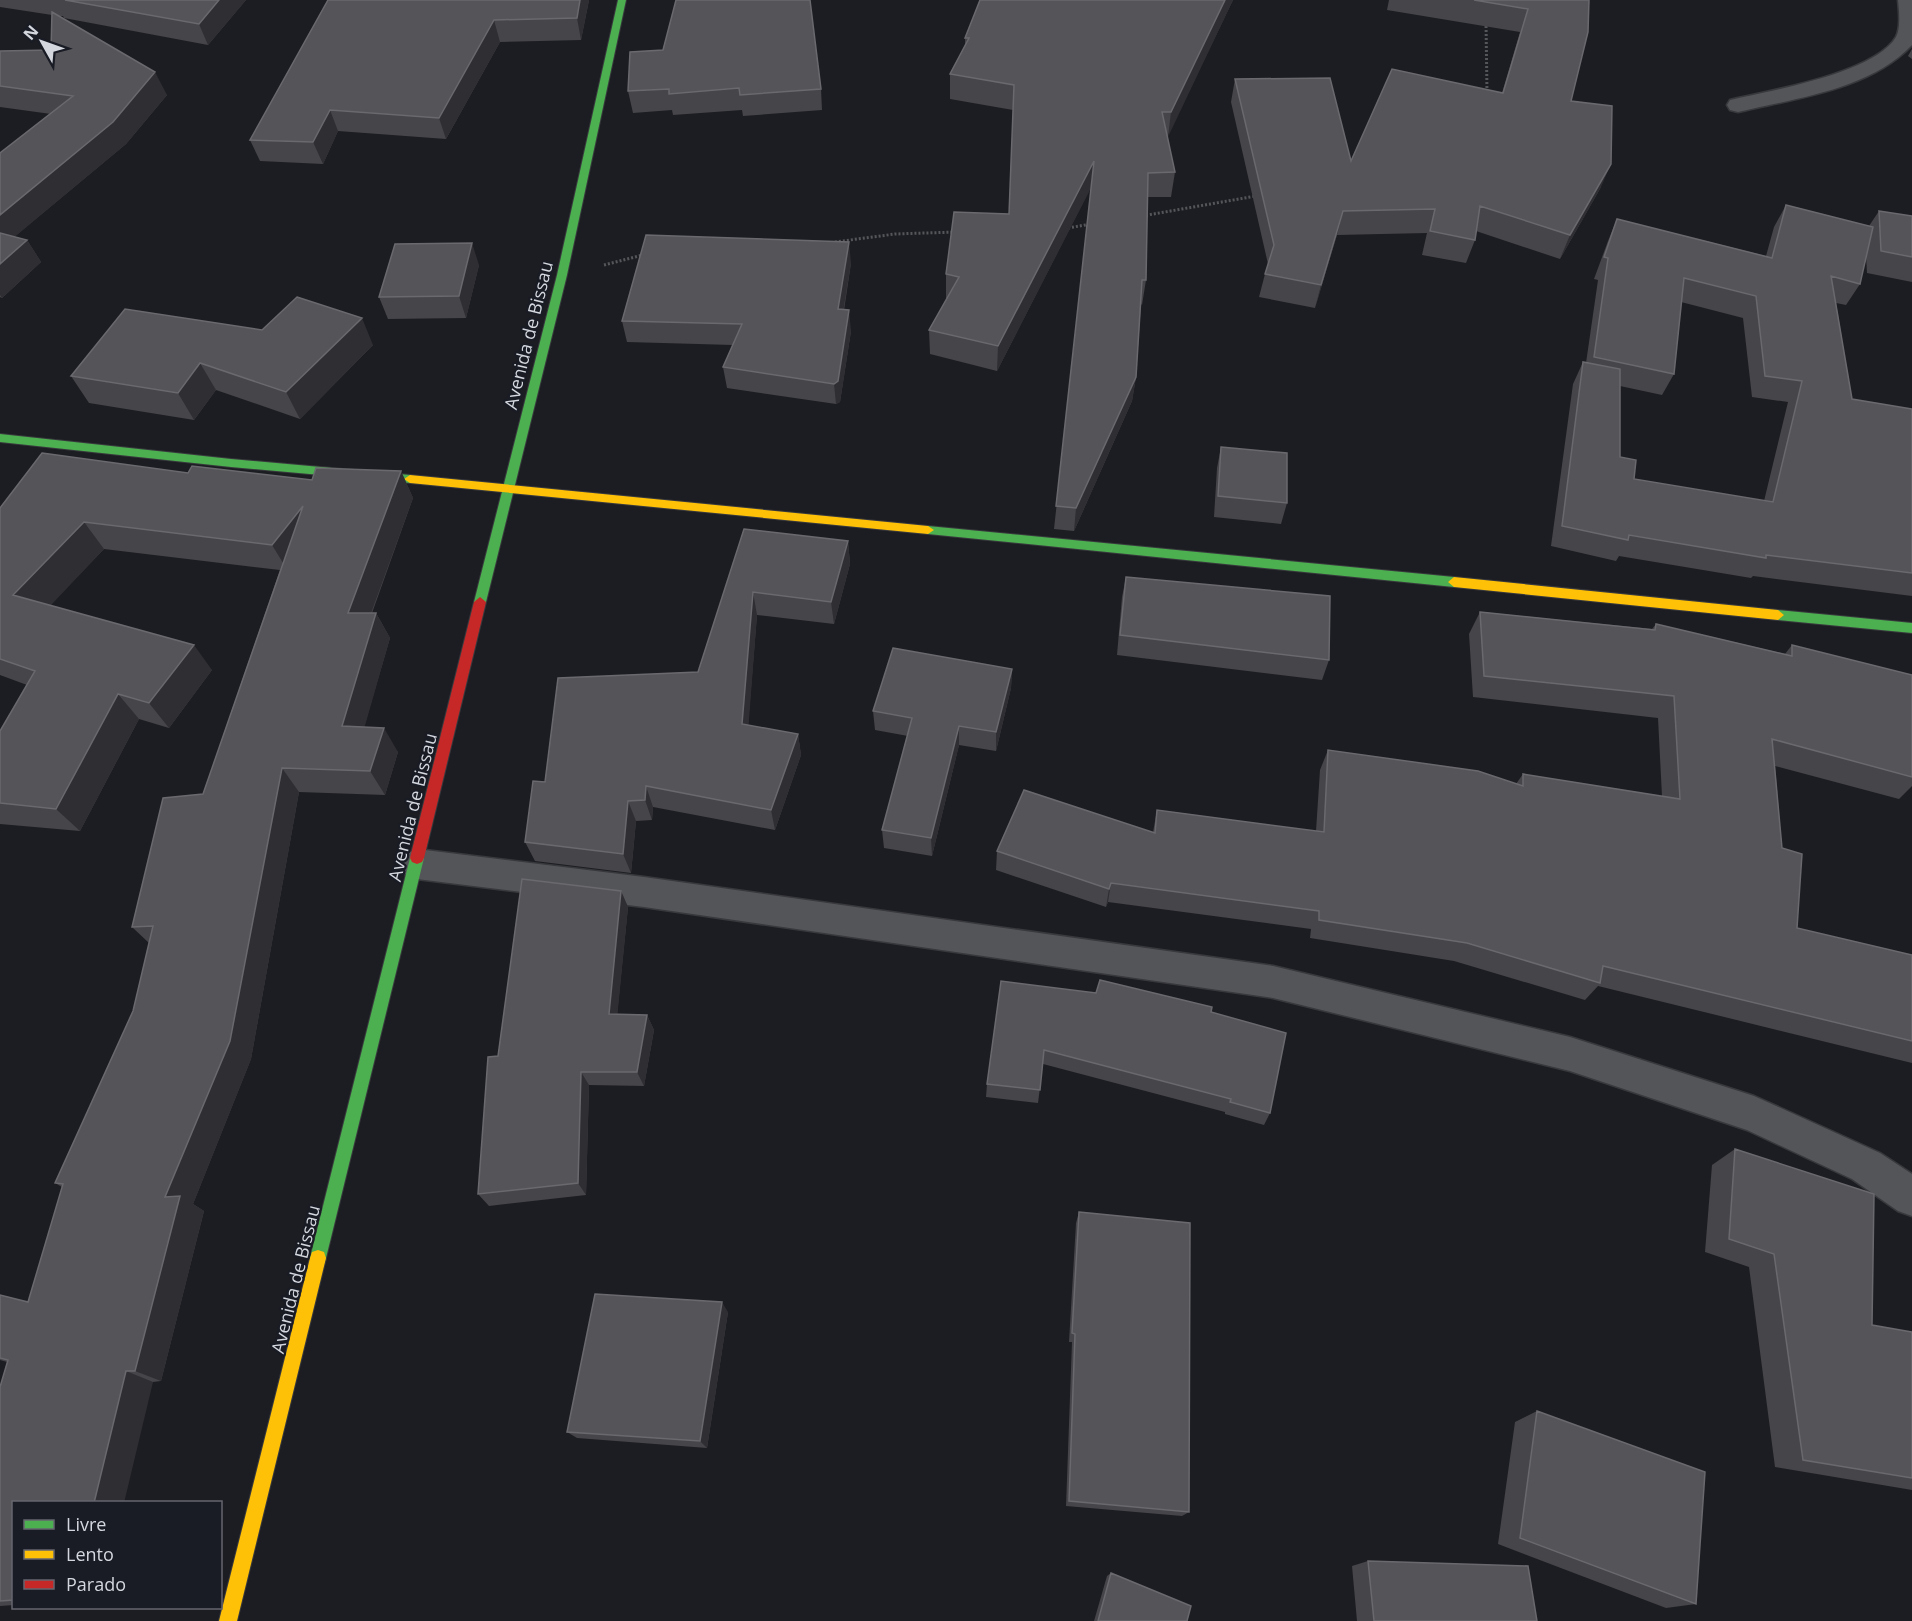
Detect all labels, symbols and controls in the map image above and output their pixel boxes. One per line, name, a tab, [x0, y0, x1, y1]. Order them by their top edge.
north arrow	[12, 12, 72, 72]
text: N	[18, 20, 43, 44]
street label: Avenida de Bissau	[498, 258, 558, 412]
street label: Avenida de Bissau	[382, 730, 442, 884]
street label: Avenida de Bissau	[265, 1202, 325, 1356]
legend	[12, 1501, 222, 1609]
text: Livre	[66, 1512, 106, 1536]
text: Lento	[66, 1542, 114, 1566]
text: Parado	[66, 1572, 126, 1596]

